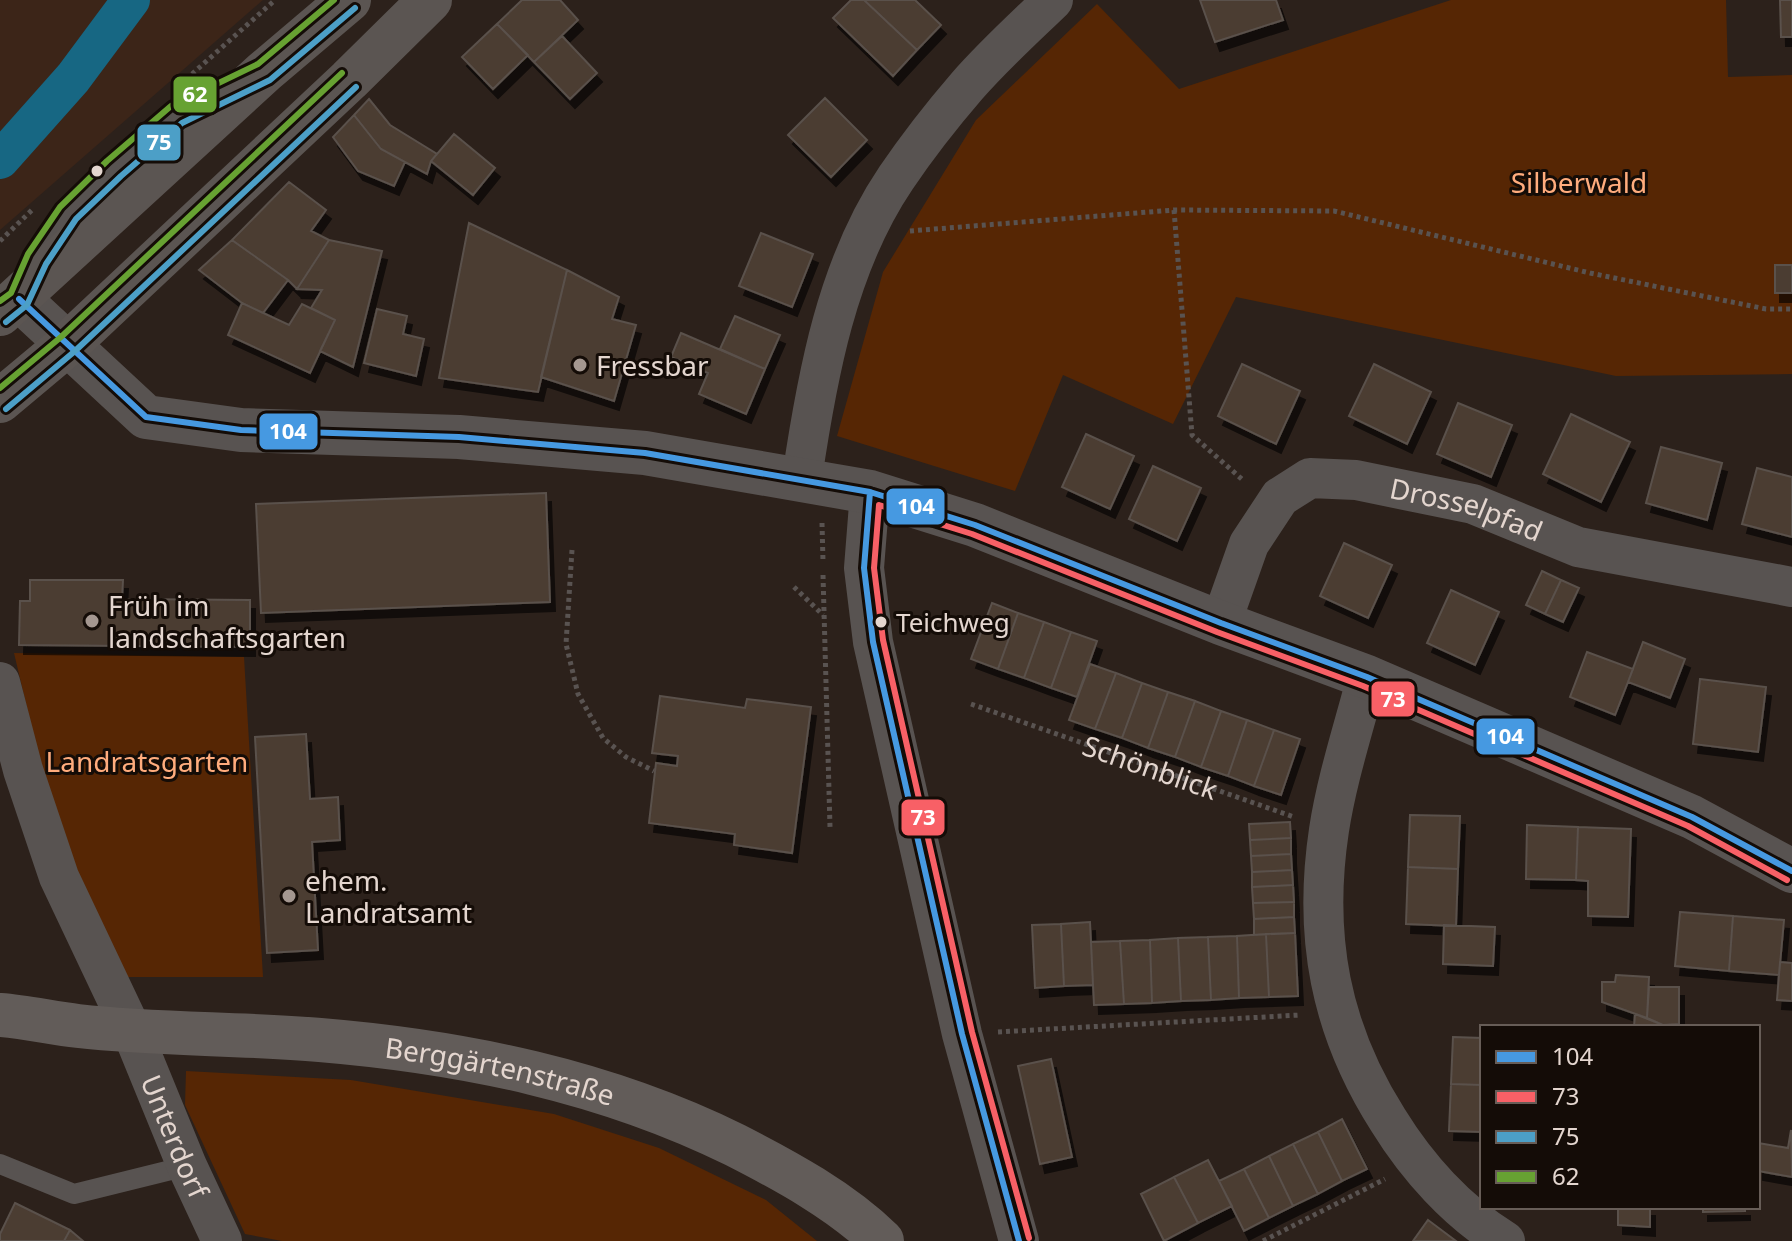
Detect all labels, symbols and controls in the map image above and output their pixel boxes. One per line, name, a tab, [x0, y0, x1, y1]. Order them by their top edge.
line badge: 62	[172, 75, 218, 114]
text: 62	[182, 78, 208, 108]
line badge: 75	[136, 123, 182, 162]
text: 75	[146, 126, 172, 156]
unlabelled marker	[89, 163, 105, 179]
park label: Silberwald	[1511, 163, 1647, 201]
place label: Fressbar	[596, 346, 709, 384]
marker: Fressbar	[571, 356, 589, 374]
line badge: 104	[258, 412, 319, 451]
text: 104	[269, 415, 307, 445]
street label: Drosselpfad	[1387, 468, 1549, 550]
line badge: 104	[885, 487, 946, 526]
text: 104	[897, 490, 935, 520]
place label: Früh im landschaftsgarten	[108, 586, 346, 656]
place label: Teichweg	[896, 604, 1010, 640]
marker: Früh im landschaftsgarten	[83, 612, 101, 630]
marker: Teichweg	[873, 614, 889, 630]
line badge: 73	[1370, 680, 1416, 718]
text: 73	[1380, 683, 1406, 713]
line badge: 104	[1475, 717, 1536, 756]
text: 104	[1486, 720, 1524, 750]
street label: Schönblick	[1078, 726, 1223, 808]
park label: Landratsgarten	[46, 742, 248, 780]
line badge: 73	[900, 798, 946, 837]
text: 73	[910, 801, 936, 831]
place label: ehem. Landratsamt	[305, 861, 472, 931]
marker: ehem. Landratsamt	[280, 887, 298, 905]
legend	[1480, 1025, 1760, 1209]
street label: Berggärtenstraße	[383, 1028, 620, 1114]
text: 104	[1552, 1039, 1593, 1072]
street label: Unterdorf	[133, 1069, 219, 1205]
text: 73	[1552, 1079, 1579, 1112]
text: 75	[1552, 1119, 1579, 1152]
text: 62	[1552, 1159, 1579, 1192]

